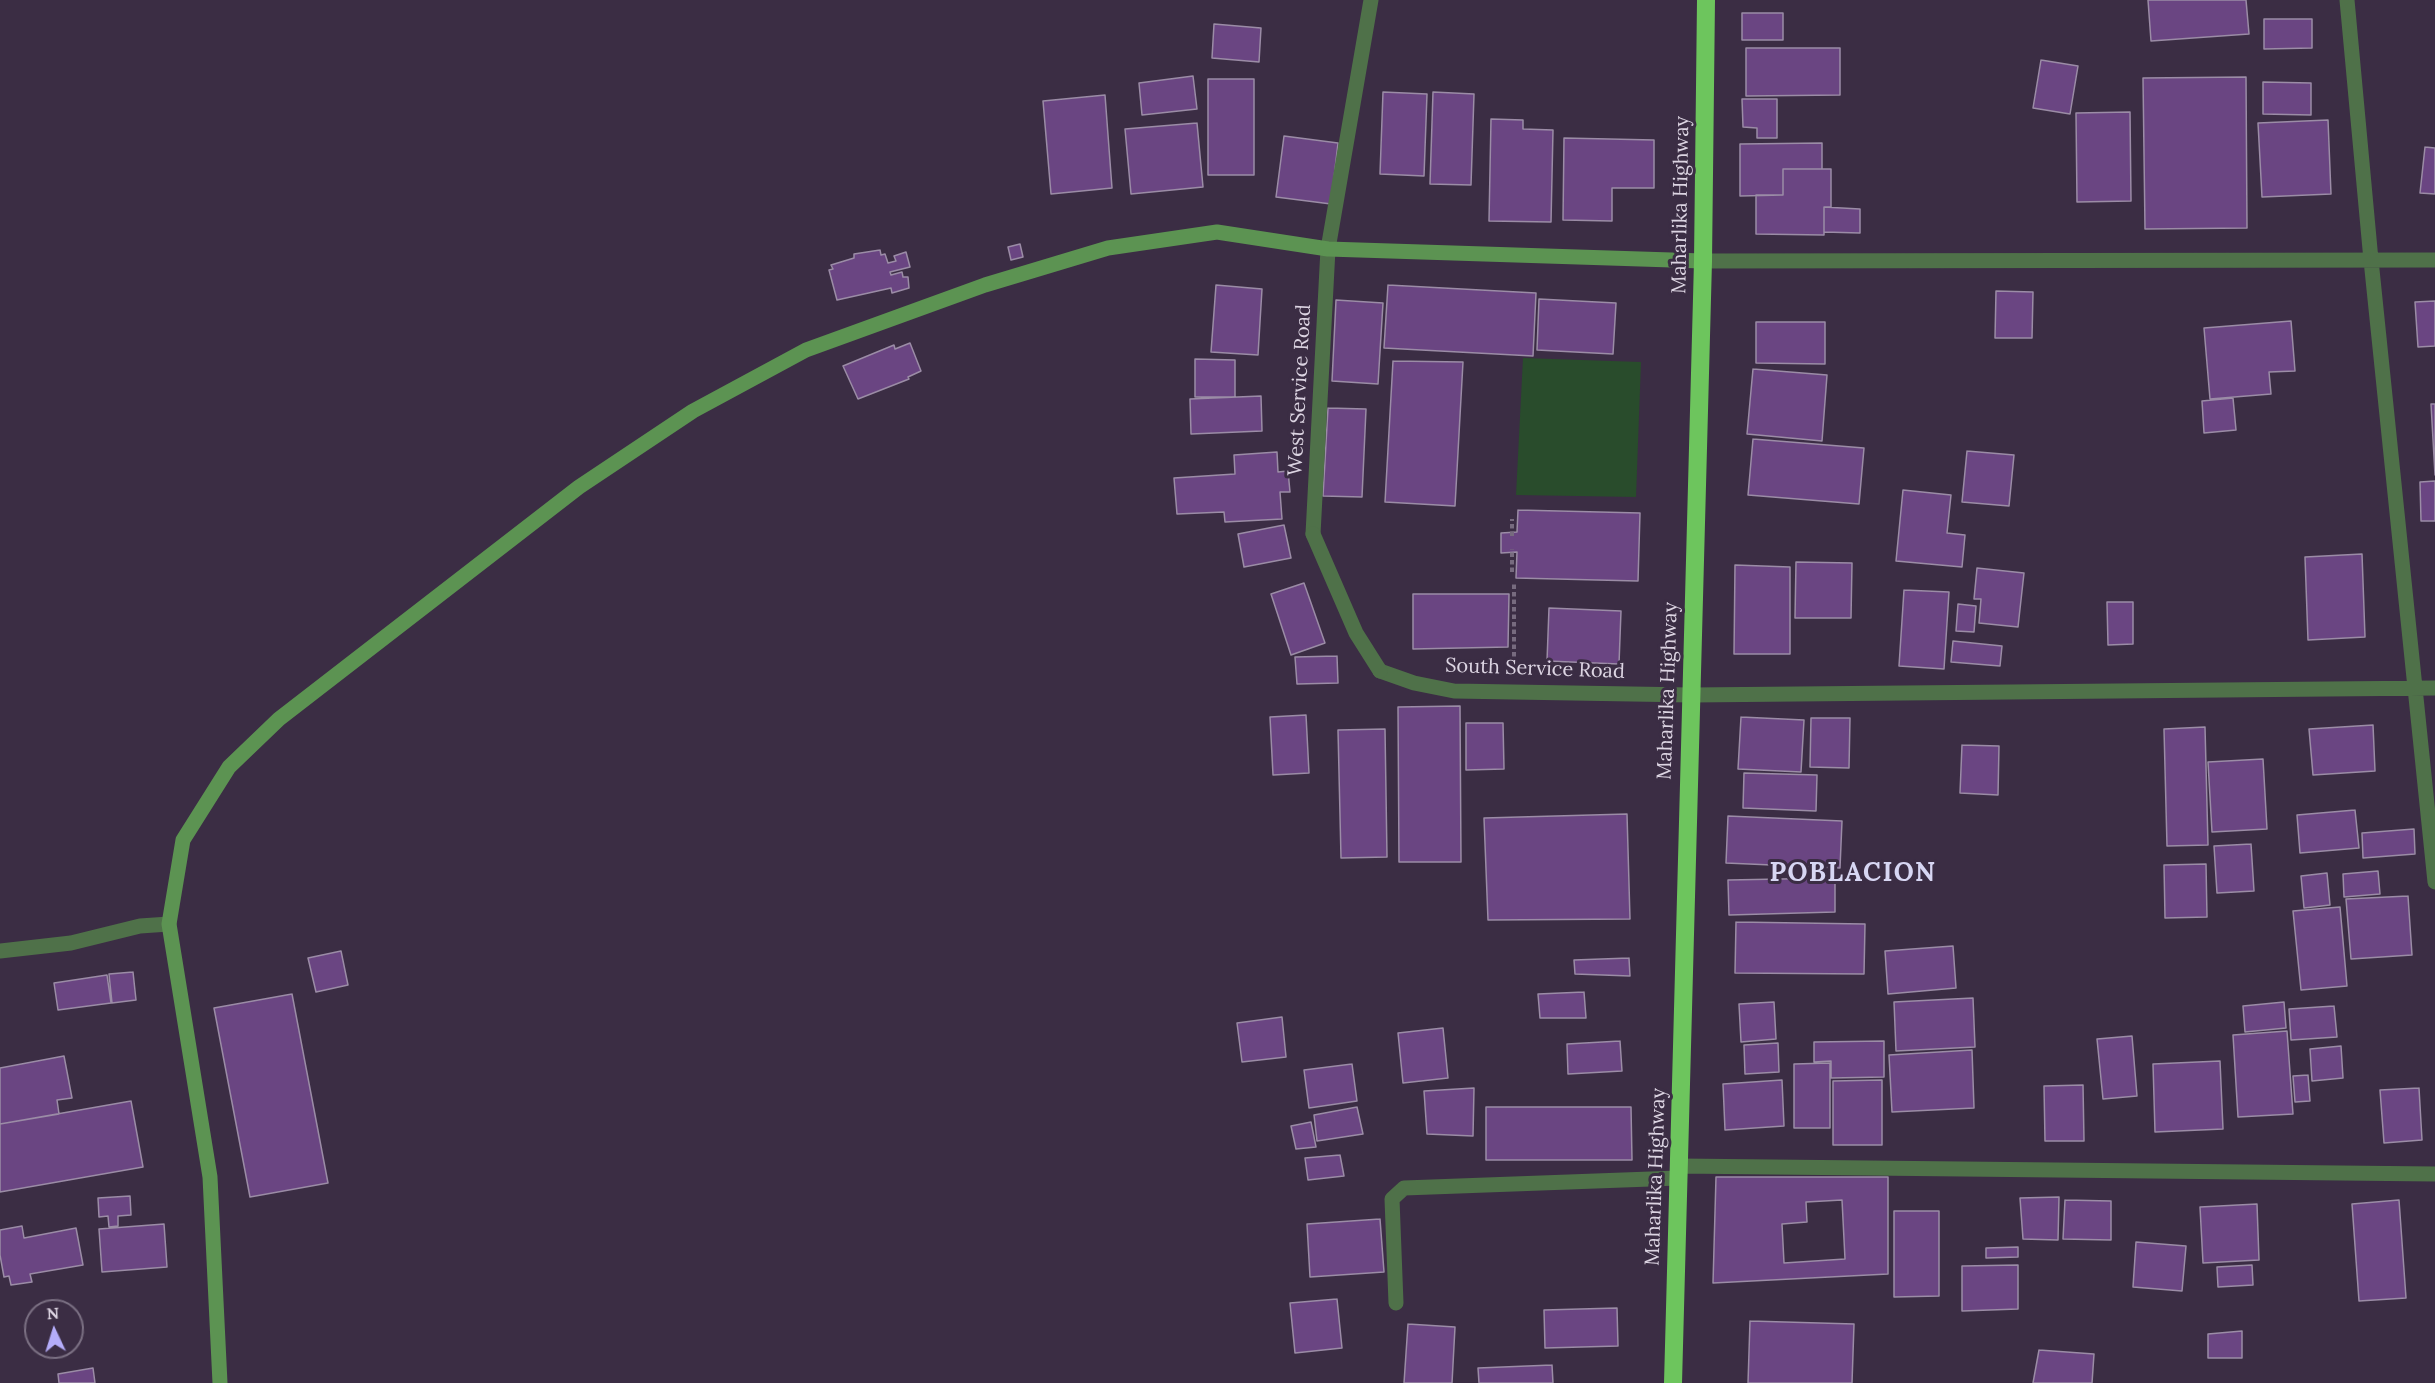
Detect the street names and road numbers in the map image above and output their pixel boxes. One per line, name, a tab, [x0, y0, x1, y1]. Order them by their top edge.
street label: Maharlika Highway	[1667, 116, 1695, 294]
street label: West Service Road	[1284, 304, 1316, 476]
street label: Maharlika Highway	[1653, 602, 1683, 780]
street label: South Service Road	[1445, 654, 1625, 684]
street label: Maharlika Highway	[1641, 1088, 1671, 1266]

